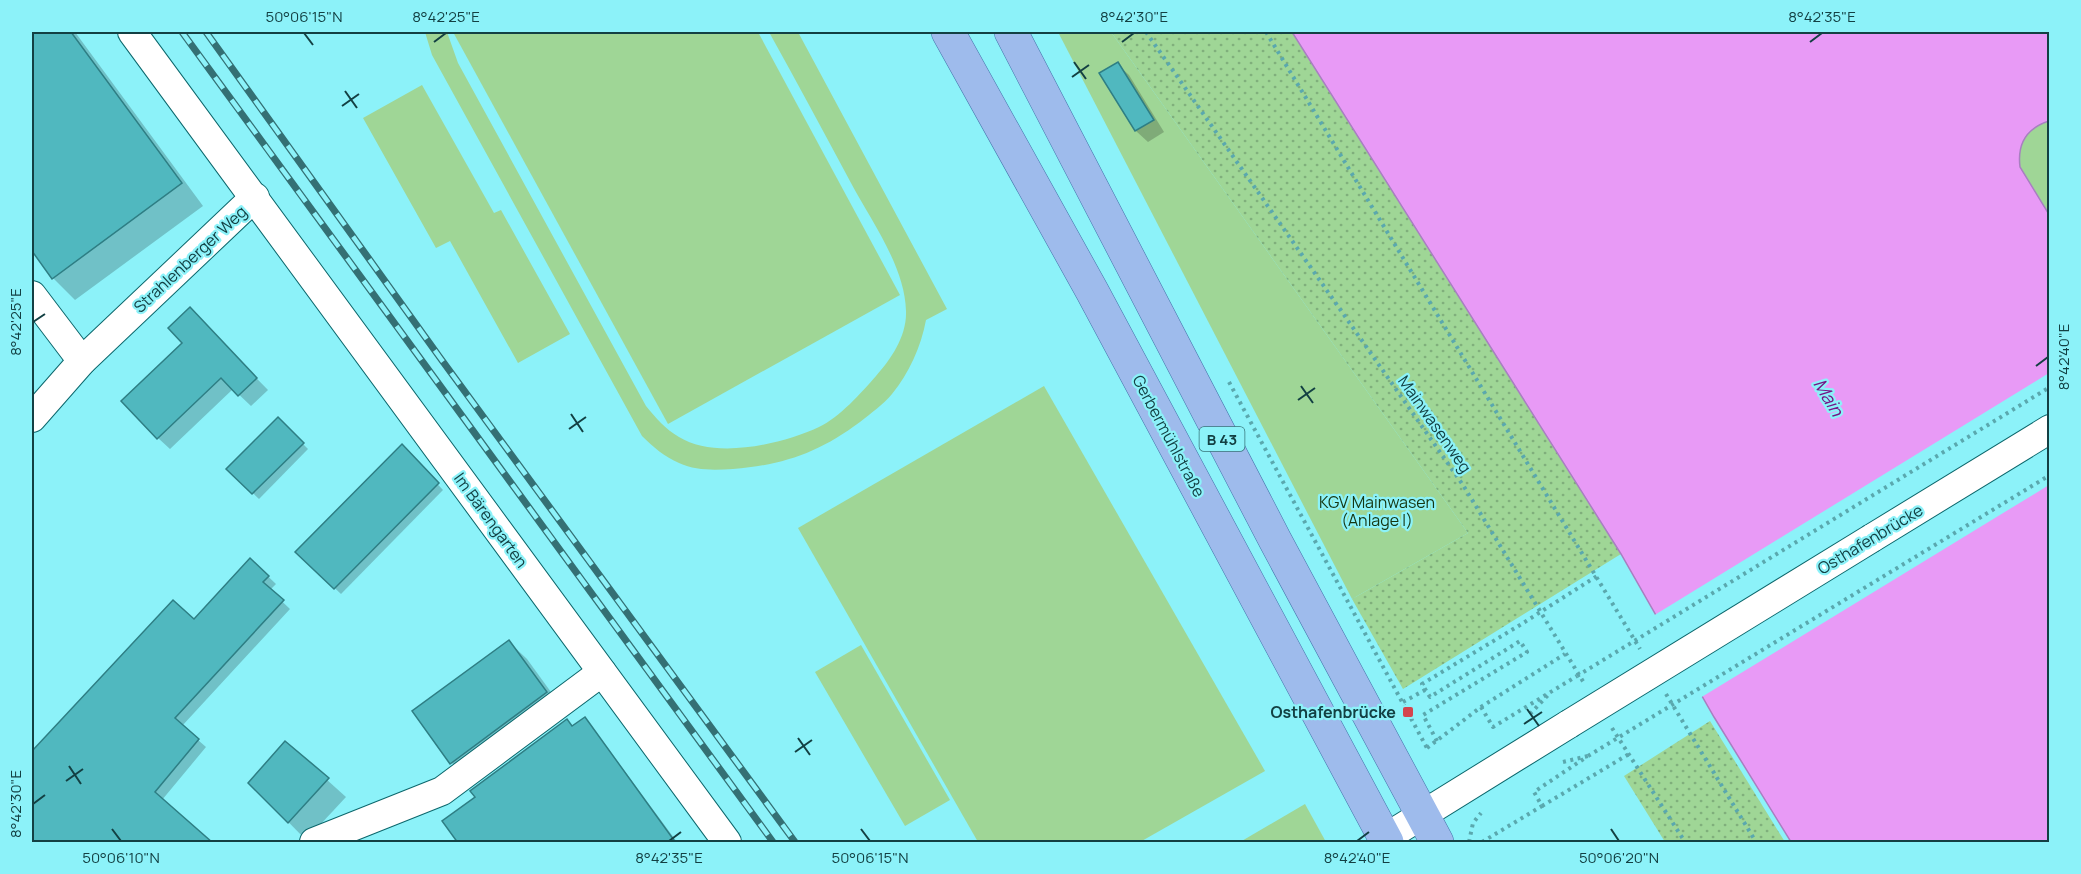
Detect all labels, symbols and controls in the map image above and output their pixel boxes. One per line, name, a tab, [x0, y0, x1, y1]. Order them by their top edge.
text: 50°06'15"N	[266, 6, 342, 27]
text: 8°42'25"E	[412, 6, 480, 27]
text: 8°42'30"E	[1100, 6, 1168, 27]
text: 8°42'35"E	[1788, 6, 1856, 27]
street label: Strahlenberger Weg	[129, 201, 251, 317]
text: 8°42'25"E	[5, 288, 26, 356]
text: 8°42'40"E	[2053, 324, 2074, 390]
street label: Gerbermühlstraße	[1128, 371, 1210, 501]
street label: Mainwasenweg	[1393, 371, 1477, 477]
water label: Main	[1808, 374, 1850, 421]
road number: B 43	[1200, 427, 1244, 451]
street label: Im Bärengarten	[449, 468, 533, 572]
park label: KGV Mainwasen (Anlage I)	[1319, 491, 1435, 531]
street label: Osthafenbrücke	[1813, 499, 1927, 579]
place label: Osthafenbrücke	[1271, 701, 1396, 723]
marker: Osthafenbrücke	[1401, 705, 1415, 719]
text: 8°42'30"E	[5, 770, 26, 838]
text: 50°06'10"N	[82, 847, 160, 868]
text: 8°42'35"E	[635, 847, 703, 868]
text: 50°06'15"N	[832, 847, 908, 868]
text: 8°42'40"E	[1324, 847, 1390, 868]
text: 50°06'20"N	[1579, 847, 1659, 868]

